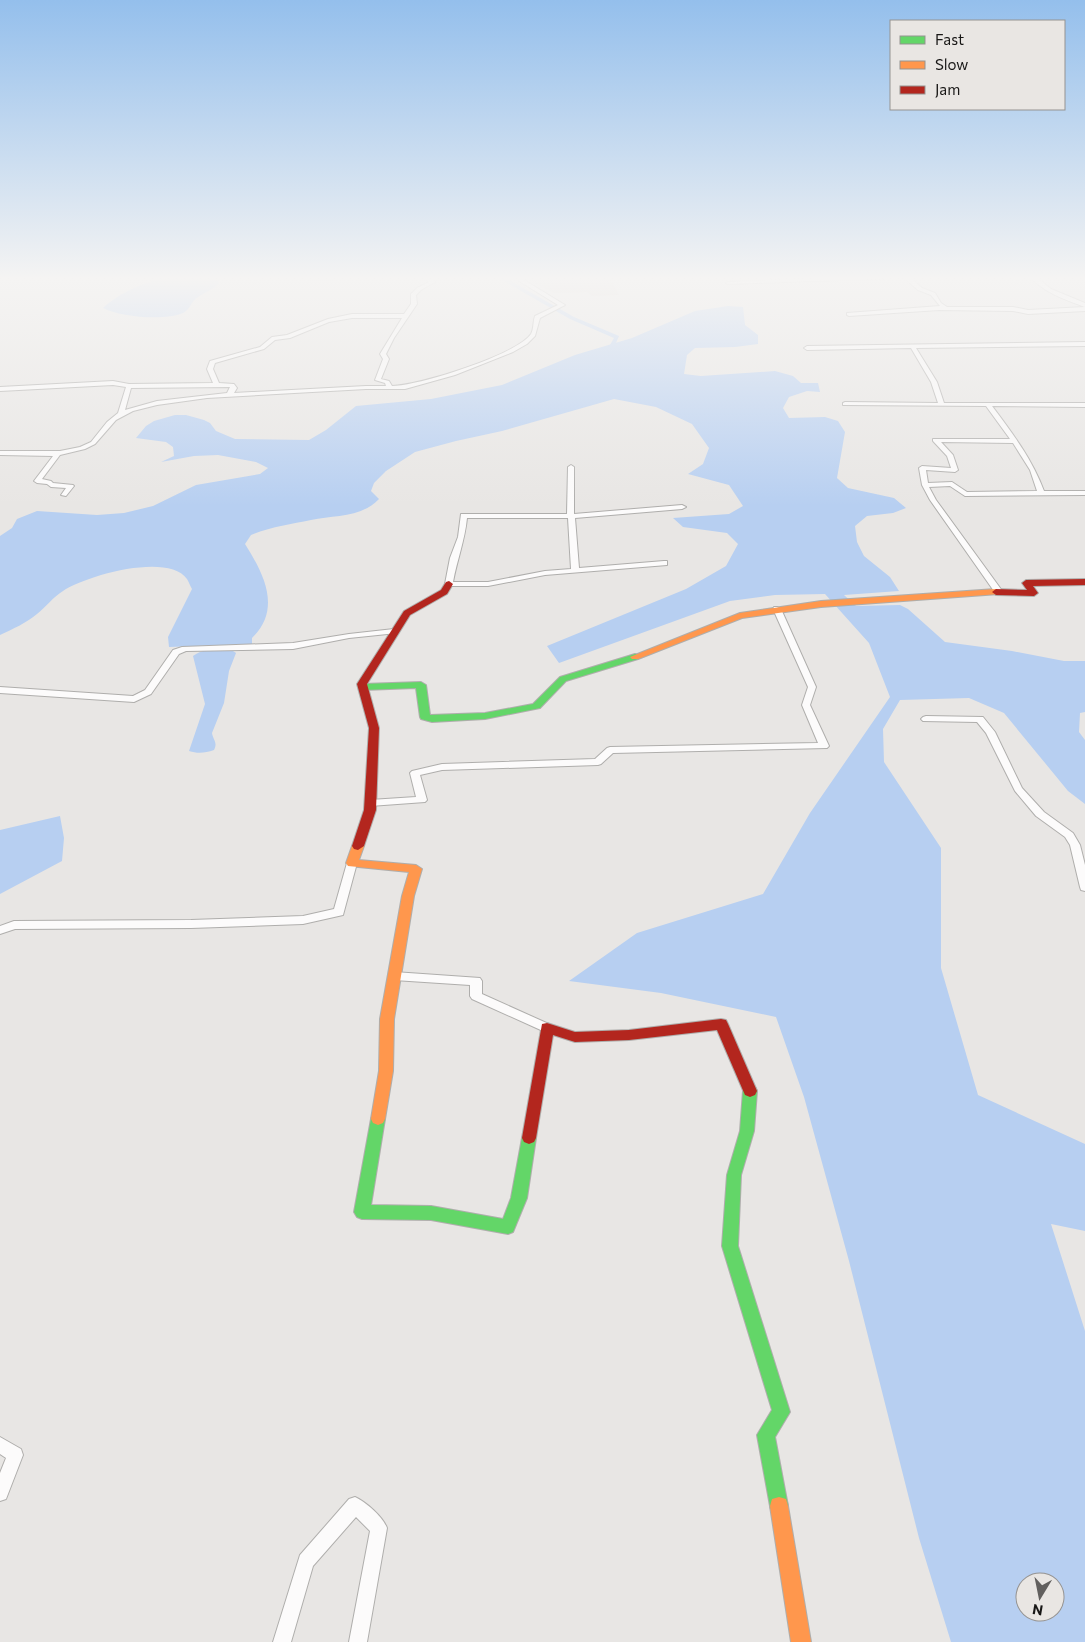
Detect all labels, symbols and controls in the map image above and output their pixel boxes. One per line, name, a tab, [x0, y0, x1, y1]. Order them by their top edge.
legend	[890, 20, 1065, 110]
text: Fast	[935, 30, 964, 48]
text: Slow	[935, 55, 968, 73]
text: Jam	[935, 80, 960, 98]
north arrow	[1015, 1572, 1065, 1622]
text: N	[1031, 1601, 1044, 1620]

